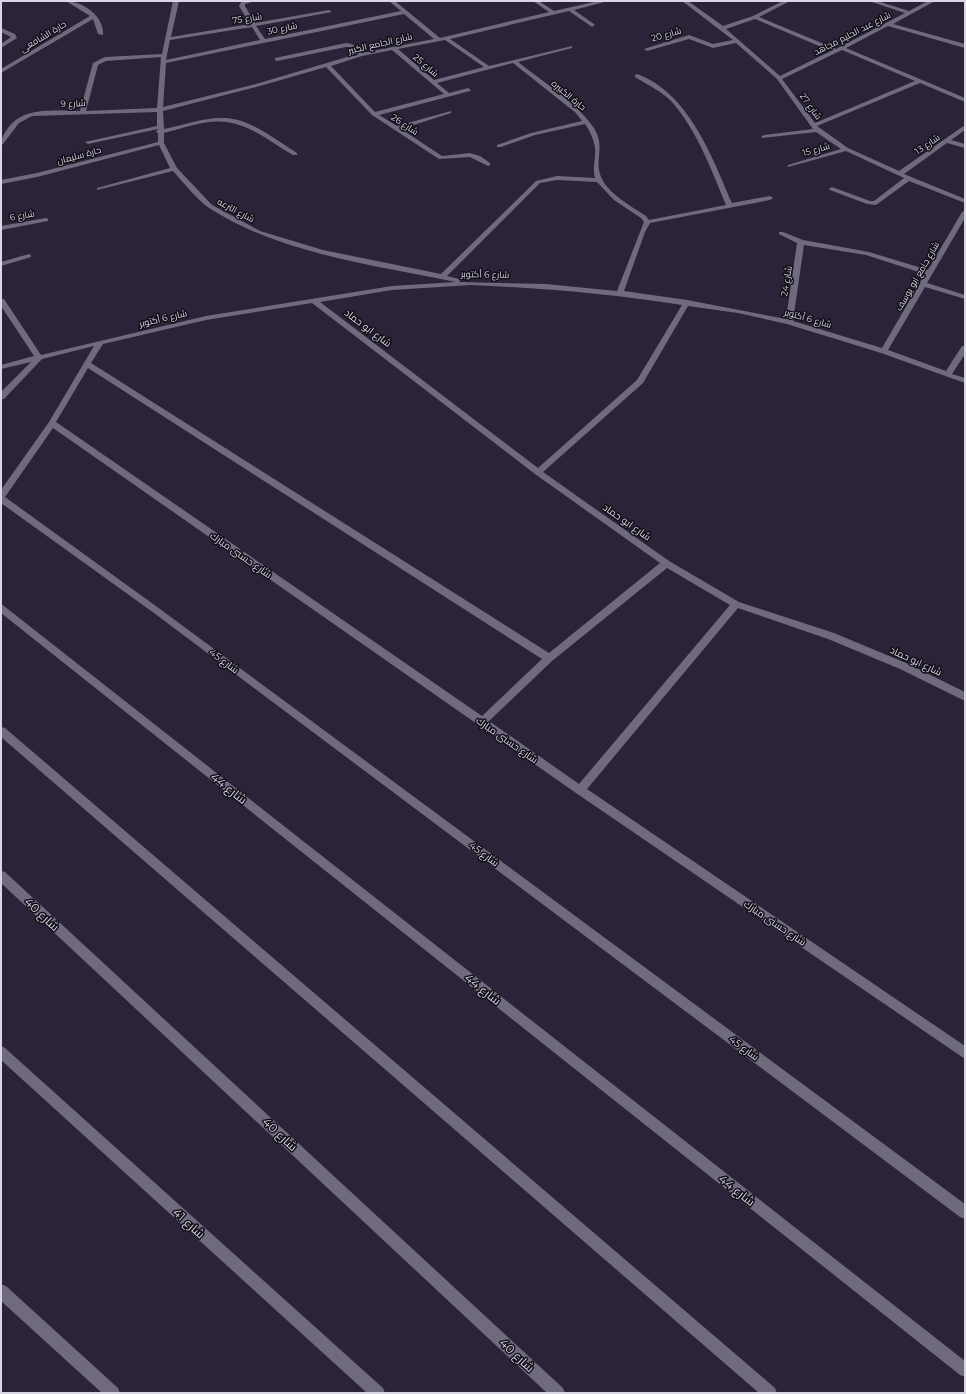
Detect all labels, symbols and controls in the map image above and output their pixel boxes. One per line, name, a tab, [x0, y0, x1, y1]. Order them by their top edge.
street label: شارع عبد الحليم مجاهد	[812, 9, 893, 58]
street label: شارع 75	[231, 10, 263, 27]
street label: حارة الشافعى	[18, 18, 68, 54]
street label: شارع 30	[266, 19, 298, 38]
street label: شارع 20	[650, 24, 683, 45]
street label: شارع الجامع الكبير	[346, 30, 413, 57]
street label: شارع 25	[410, 51, 441, 80]
street label: حارة الكبيره	[549, 77, 589, 113]
street label: شارع 27	[797, 91, 824, 122]
street label: شارع 9	[60, 97, 86, 110]
street label: شارع 26	[389, 111, 421, 138]
street label: شارع 13	[912, 131, 942, 157]
street label: شارع 15	[801, 140, 831, 159]
street label: حارة سليمان	[56, 144, 102, 166]
street label: شارع الترعه	[215, 196, 256, 225]
street label: شارع 6	[9, 207, 36, 224]
street label: شارع جامع ابو يوسف	[893, 239, 942, 313]
street label: شارع 24	[778, 265, 795, 297]
street label: شارع 6 أكتوبر	[460, 268, 509, 281]
street label: شارع ابو حماد	[342, 306, 394, 350]
street label: شارع 6 أكتوبر	[782, 306, 833, 331]
street label: شارع 6 أكتوبر	[137, 307, 188, 330]
street label: شارع ابو حماد	[600, 501, 654, 543]
street label: شارع حسنى مبارك	[208, 529, 274, 581]
street label: شارع ابو حماد	[888, 643, 944, 679]
street label: شارع 45	[206, 646, 242, 676]
street label: شارع حسنى مبارك	[474, 714, 540, 766]
street label: شارع 44	[207, 769, 250, 808]
street label: شارع 45	[466, 839, 502, 869]
street label: شارع 40	[21, 894, 63, 935]
street label: شارع حسنى مبارك	[741, 897, 809, 949]
street label: شارع 44	[461, 970, 504, 1009]
street label: شارع 45	[726, 1033, 762, 1063]
street label: شارع 40	[259, 1114, 301, 1155]
street label: شارع 44	[715, 1171, 758, 1210]
street label: شارع 41	[169, 1205, 208, 1242]
street label: شارع 40	[496, 1335, 538, 1376]

